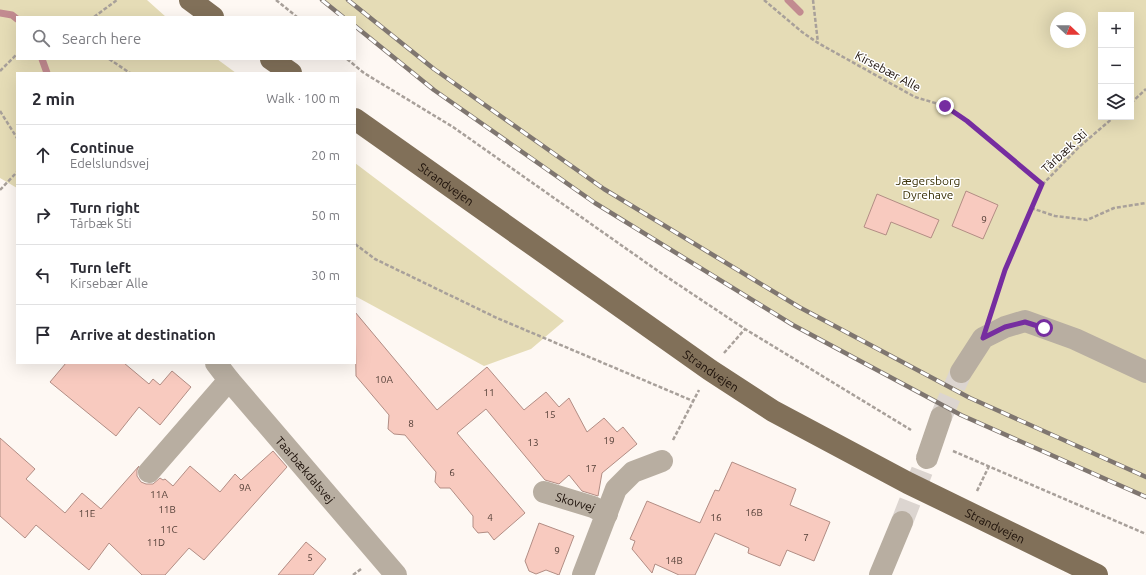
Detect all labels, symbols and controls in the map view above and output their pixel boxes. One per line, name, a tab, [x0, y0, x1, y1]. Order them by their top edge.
north arrow	[1050, 12, 1086, 48]
map controls	[1098, 12, 1134, 120]
button: +	[1098, 12, 1134, 48]
search box	[16, 16, 356, 60]
icon: search	[30, 27, 52, 49]
text: Search here	[62, 30, 141, 47]
street label: Kirsebær Alle	[853, 48, 923, 94]
button: −	[1098, 48, 1134, 84]
button: layers	[1098, 84, 1134, 120]
text: 2 min	[32, 89, 75, 108]
text: Walk · 100 m	[266, 91, 340, 105]
route end	[936, 97, 954, 115]
street label: Tårbæk Sti	[1039, 127, 1089, 175]
text: Continue	[70, 139, 134, 156]
icon: ahead	[32, 144, 54, 166]
text: 20 m	[311, 148, 340, 162]
text: Edelslundsvej	[70, 156, 149, 170]
street label: Strandvejen	[416, 160, 477, 208]
park label: Jægersborg Dyrehave	[896, 174, 960, 201]
text: Turn right	[70, 199, 140, 216]
icon: right	[32, 204, 54, 226]
text: 50 m	[311, 208, 340, 222]
house number: 9	[981, 214, 987, 225]
text: Tårbæk Sti	[70, 216, 132, 230]
text: Turn left	[70, 259, 131, 276]
icon: left	[32, 264, 54, 286]
text: 30 m	[311, 268, 340, 282]
text: Kirsebær Alle	[70, 276, 148, 290]
route start	[1035, 319, 1053, 337]
icon: arrive	[32, 324, 54, 346]
text: Arrive at destination	[70, 326, 216, 343]
street label: Strandvejen	[681, 347, 742, 394]
house number: 10A	[375, 374, 393, 385]
house number: 11	[483, 387, 495, 398]
house number: 15	[544, 409, 556, 420]
house number: 8	[408, 418, 414, 429]
street label: Taarbækdalsvej	[273, 433, 338, 505]
house number: 19	[603, 435, 615, 446]
house number: 13	[527, 437, 539, 448]
house number: 17	[585, 463, 597, 474]
house number: 6	[449, 467, 455, 478]
house number: 9A	[239, 482, 252, 493]
house number: 11A	[150, 489, 168, 500]
street label: Skovvej	[554, 490, 598, 514]
house number: 11B	[158, 504, 176, 515]
street label: Strandvejen	[963, 506, 1027, 545]
house number: 16B	[745, 507, 763, 518]
house number: 11E	[79, 508, 96, 519]
house number: 4	[487, 512, 493, 523]
house number: 16	[710, 512, 722, 523]
house number: 11C	[160, 524, 178, 535]
house number: 7	[803, 532, 809, 543]
house number: 11D	[147, 537, 165, 548]
house number: 9	[554, 545, 560, 556]
house number: 5	[307, 552, 313, 563]
house number: 14B	[665, 555, 683, 566]

